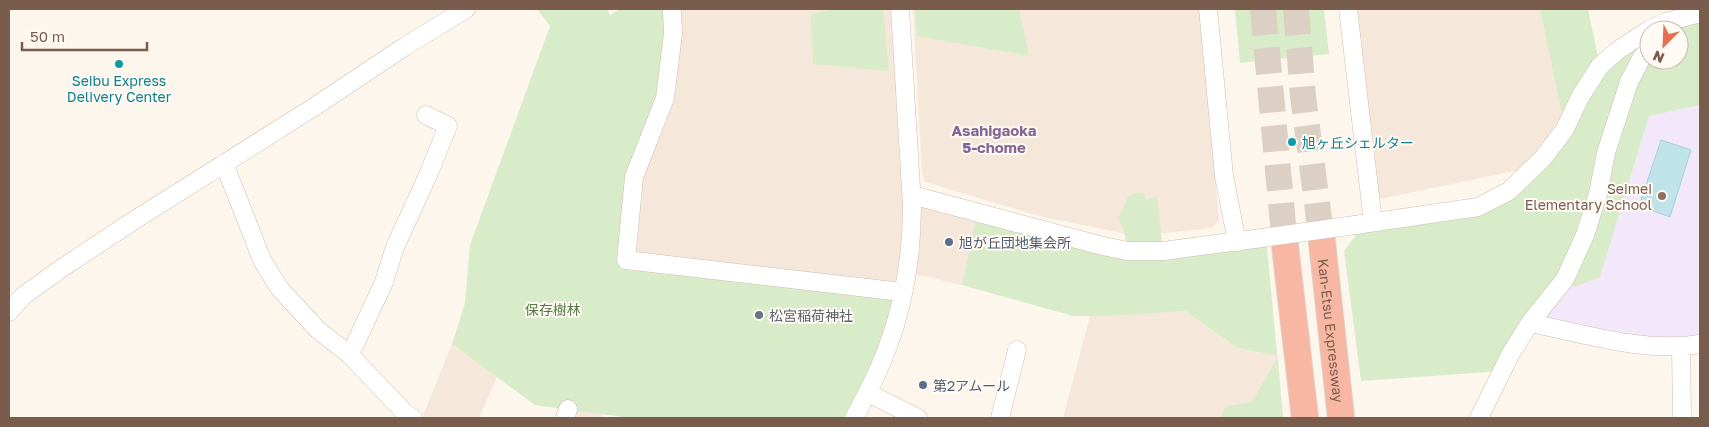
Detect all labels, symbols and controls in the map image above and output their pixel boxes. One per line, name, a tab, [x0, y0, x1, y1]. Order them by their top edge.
scale bar	[22, 20, 148, 52]
north arrow	[1639, 20, 1689, 70]
text: 50 m	[30, 27, 65, 45]
text: N	[1650, 47, 1667, 67]
marker: Seibu Express Delivery Center	[113, 58, 125, 70]
place label: Seibu Express Delivery Center	[67, 72, 172, 105]
district label: Asahigaoka 5-chome	[951, 121, 1037, 156]
place label: 旭ヶ丘シェルター	[1302, 134, 1414, 151]
marker: 旭ヶ丘シェルター	[1286, 136, 1298, 148]
place label: Seimei Elementary School	[1525, 180, 1652, 213]
marker: Seimei Elementary School	[1656, 190, 1668, 202]
place label: 旭が丘団地集会所	[959, 234, 1071, 251]
marker: 旭が丘団地集会所	[943, 236, 955, 248]
street label: Kan-Etsu Expressway	[1315, 258, 1348, 403]
park label: 保存樹林	[525, 301, 581, 318]
place label: 松宮稲荷神社	[769, 307, 853, 324]
marker: 松宮稲荷神社	[753, 309, 765, 321]
place label: 第2アムール	[933, 377, 1010, 394]
marker: 第2アムール	[917, 379, 929, 391]

